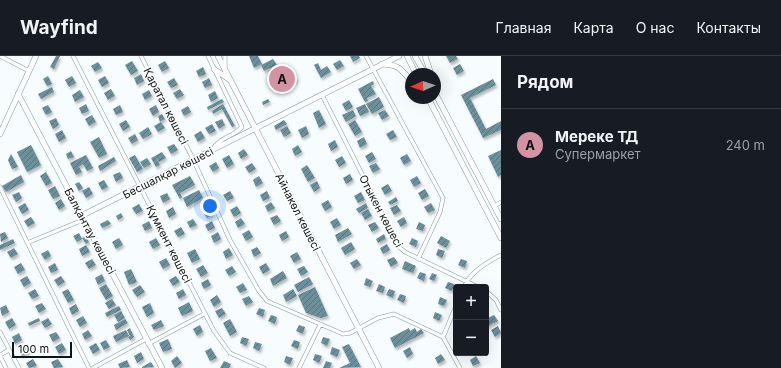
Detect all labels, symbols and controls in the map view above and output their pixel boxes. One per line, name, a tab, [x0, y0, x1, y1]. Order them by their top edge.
text: Wayfind	[20, 16, 98, 39]
text: Главная	[496, 19, 551, 36]
text: Карта	[573, 19, 614, 36]
text: О нас	[636, 19, 674, 36]
text: Контакты	[696, 19, 761, 36]
pin: A	[269, 64, 295, 94]
street label: Қаратал көшесі	[141, 65, 191, 147]
north arrow	[405, 68, 441, 104]
text: Рядом	[517, 72, 573, 92]
text: Мереке ТД	[555, 127, 638, 146]
text: A	[525, 137, 535, 153]
text: 240 m	[726, 137, 765, 153]
street label: Бесшалқар көшесі	[120, 144, 216, 202]
text: Супермаркет	[555, 146, 641, 162]
street label: Айнакөл көшесі	[272, 171, 324, 253]
street label: Отыкен көшесі	[356, 172, 406, 250]
street label: Балқантау көшесі	[61, 186, 119, 276]
your location	[200, 196, 220, 216]
street label: Құмкент көшесі	[143, 203, 195, 285]
map controls	[453, 284, 489, 356]
button: +	[453, 284, 489, 320]
button: −	[453, 320, 489, 356]
scale bar	[12, 340, 72, 359]
text: 100 m	[18, 342, 49, 356]

